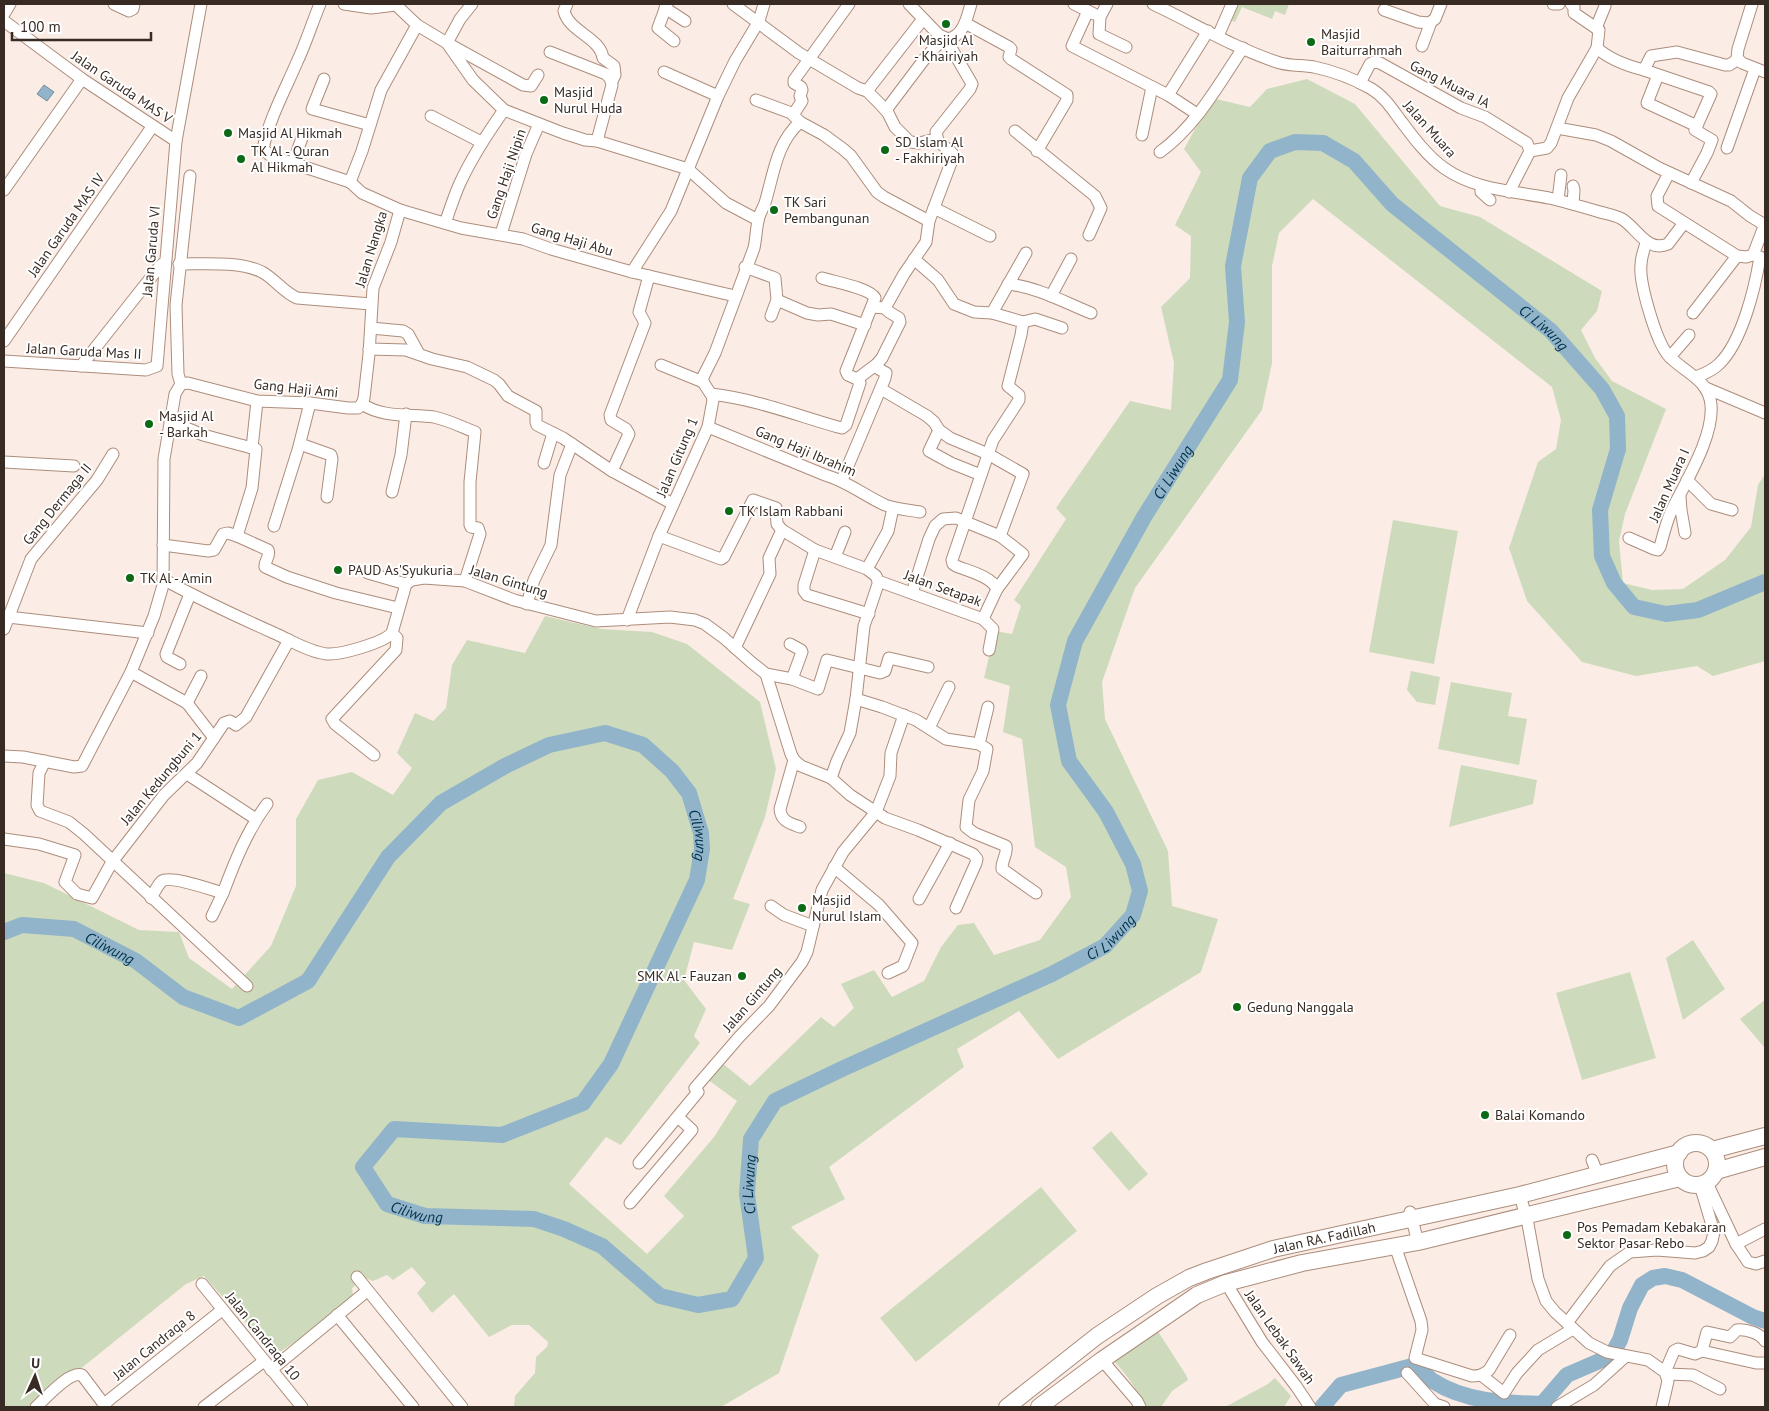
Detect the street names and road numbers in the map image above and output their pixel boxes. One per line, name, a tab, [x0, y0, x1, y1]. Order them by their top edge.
street label: Jalan Garuda MAS V	[67, 46, 176, 127]
street label: Gang Muara IA	[1407, 56, 1494, 112]
street label: Jalan Muara	[1399, 96, 1460, 161]
street label: Gang Haji Nipin	[482, 127, 530, 221]
street label: Jalan Garuda MAS IV	[23, 170, 108, 281]
street label: Jalan Garuda VI	[138, 205, 164, 298]
street label: Jalan Nangka	[351, 209, 391, 290]
street label: Gang Haji Abu	[529, 218, 615, 260]
street label: Jalan Garuda Mas II	[25, 339, 142, 363]
street label: Gang Haji Ami	[253, 375, 339, 401]
street label: Jalan Gitung 1	[652, 415, 702, 500]
street label: Gang Haji Ibrahim	[753, 422, 859, 480]
street label: Jalan Muara I	[1644, 445, 1693, 525]
street label: Gang Dermaga II	[19, 459, 95, 549]
street label: Jalan Gintung	[467, 560, 550, 601]
street label: Jalan Setapak	[901, 565, 984, 610]
street label: Jalan Kedungbuni 1	[116, 728, 205, 829]
street label: Jalan Gintung	[718, 963, 785, 1036]
street label: Jalan RA. Fadillah	[1271, 1218, 1377, 1258]
street label: Jalan Lebak Sawah	[1240, 1286, 1319, 1388]
street label: Jalan Candraqa 10	[221, 1287, 304, 1384]
street label: Jalan Candraqa 8	[108, 1306, 199, 1384]

